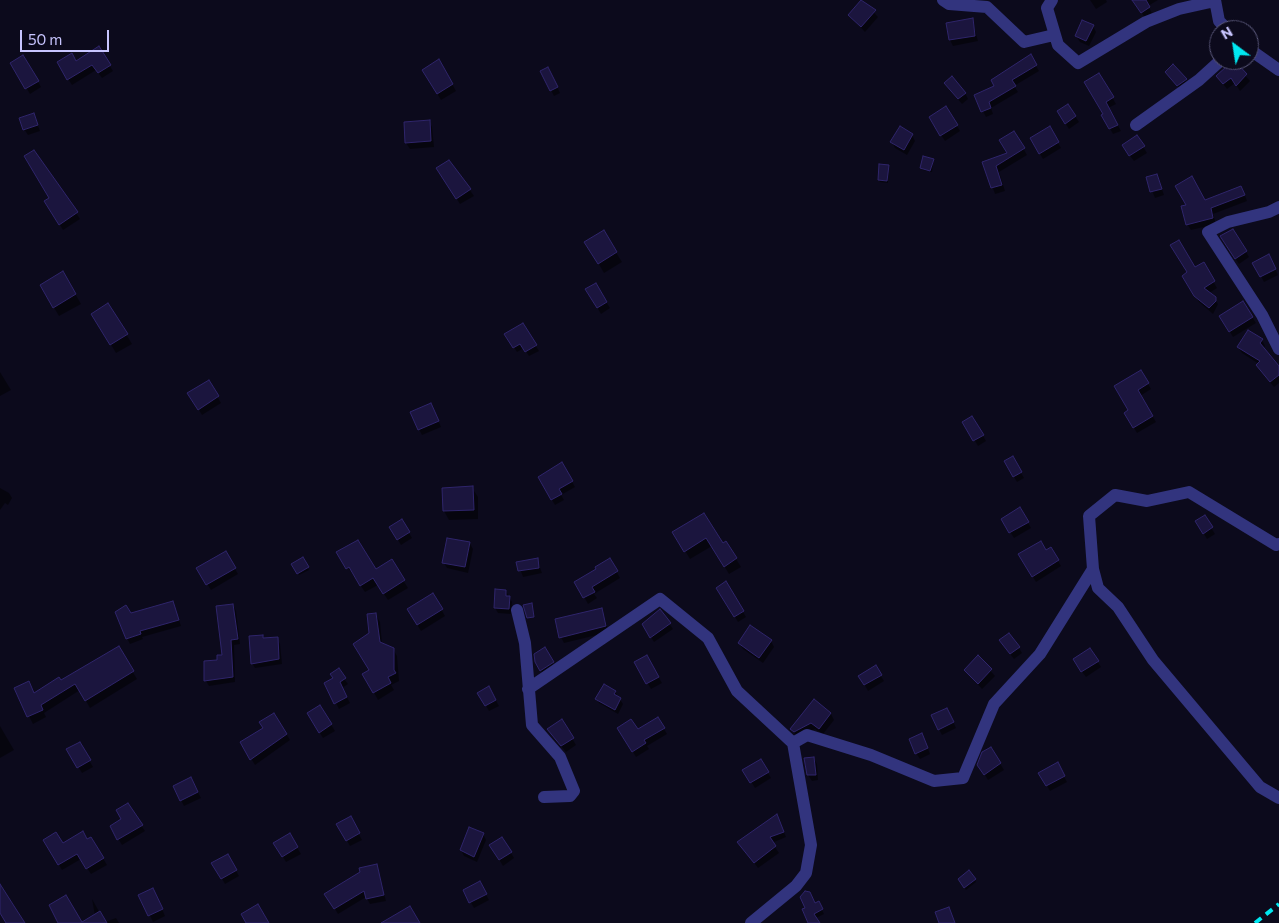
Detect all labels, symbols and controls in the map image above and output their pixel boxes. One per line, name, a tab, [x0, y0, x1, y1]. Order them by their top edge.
scale bar	[22, 20, 111, 52]
north arrow	[1209, 20, 1259, 70]
text: N	[1218, 23, 1235, 43]
text: 50 m	[28, 30, 62, 48]

